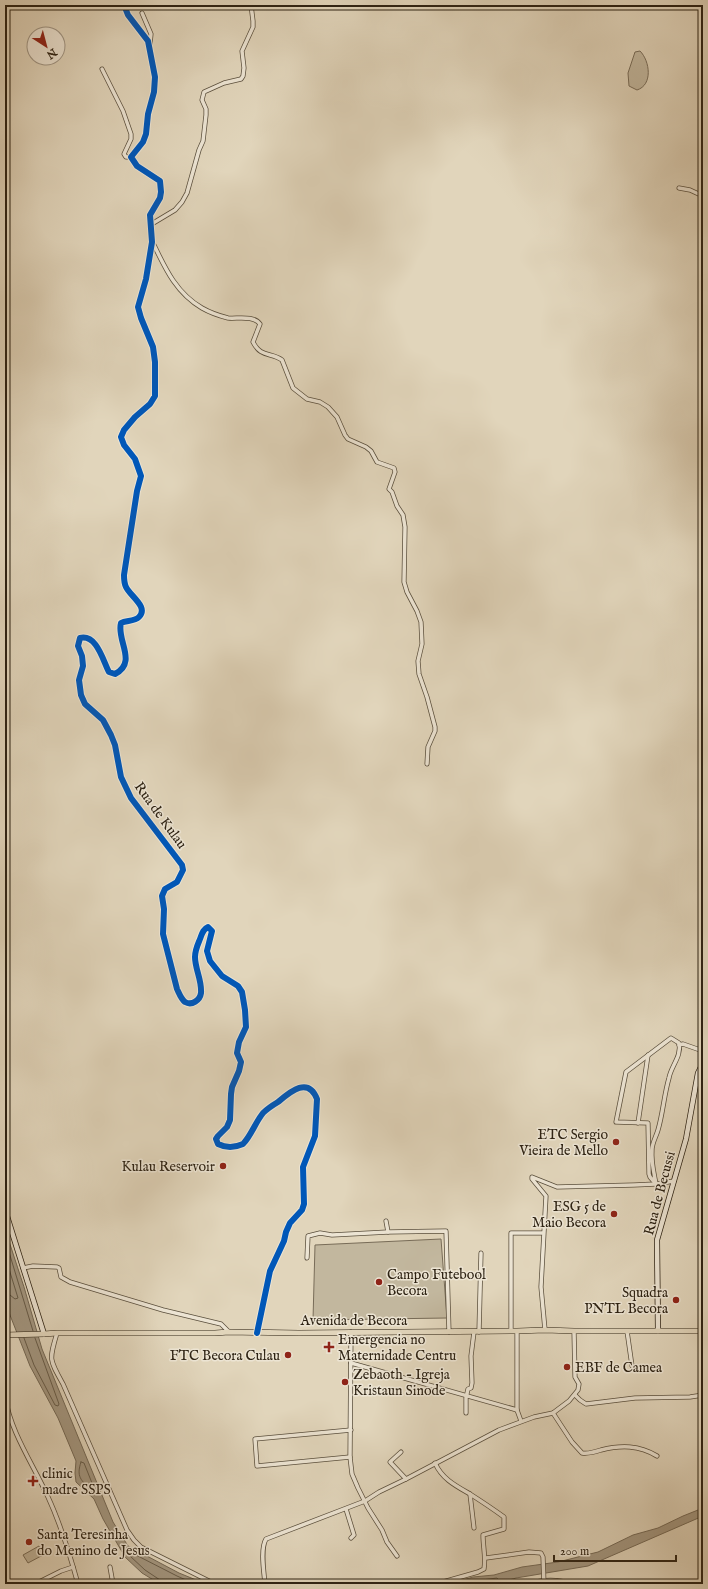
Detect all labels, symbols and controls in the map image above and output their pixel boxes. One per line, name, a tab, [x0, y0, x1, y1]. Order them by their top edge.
north arrow	[26, 26, 66, 66]
text: N	[43, 44, 60, 62]
street label: Rua de Kulau	[130, 779, 191, 853]
place label: ETC Sergio Vieira de Mello	[518, 1126, 608, 1160]
marker: ETC Sergio Vieira de Mello	[611, 1137, 621, 1147]
street label: Rua de Becussi	[640, 1149, 680, 1237]
place label: Kulau Reservoir	[122, 1158, 215, 1176]
marker: Kulau Reservoir	[218, 1161, 228, 1171]
place label: ESG 5 de Maio Becora	[532, 1198, 607, 1232]
marker: ESG 5 de Maio Becora	[609, 1209, 619, 1219]
place label: Campo Futebool Becora	[387, 1266, 486, 1300]
marker: Campo Futebool Becora	[374, 1277, 384, 1287]
place label: Squadra PNTL Becora	[584, 1284, 669, 1318]
marker: Squadra PNTL Becora	[671, 1295, 681, 1305]
street label: Avenida de Becora	[300, 1312, 408, 1330]
place label: Emergencia no Maternidade Centru	[338, 1331, 456, 1365]
marker: Emergencia no Maternidade Centru	[323, 1341, 335, 1353]
place label: FTC Becora Culau	[170, 1347, 280, 1365]
marker: FTC Becora Culau	[283, 1350, 293, 1360]
place label: EBF de Camea	[575, 1359, 663, 1377]
marker: EBF de Camea	[562, 1362, 572, 1372]
place label: Zebaoth - Igreja Kristaun Sinode	[353, 1366, 451, 1400]
marker: Zebaoth - Igreja Kristaun Sinode	[340, 1377, 350, 1387]
place label: clinic madre SSPS	[42, 1465, 111, 1499]
marker: clinic madre SSPS	[27, 1475, 39, 1487]
place label: Santa Teresinha do Menino de Jesus	[37, 1526, 150, 1560]
marker: Santa Teresinha do Menino de Jesus	[24, 1537, 34, 1547]
scale bar	[554, 1537, 676, 1563]
text: 200 m	[560, 1544, 589, 1559]

